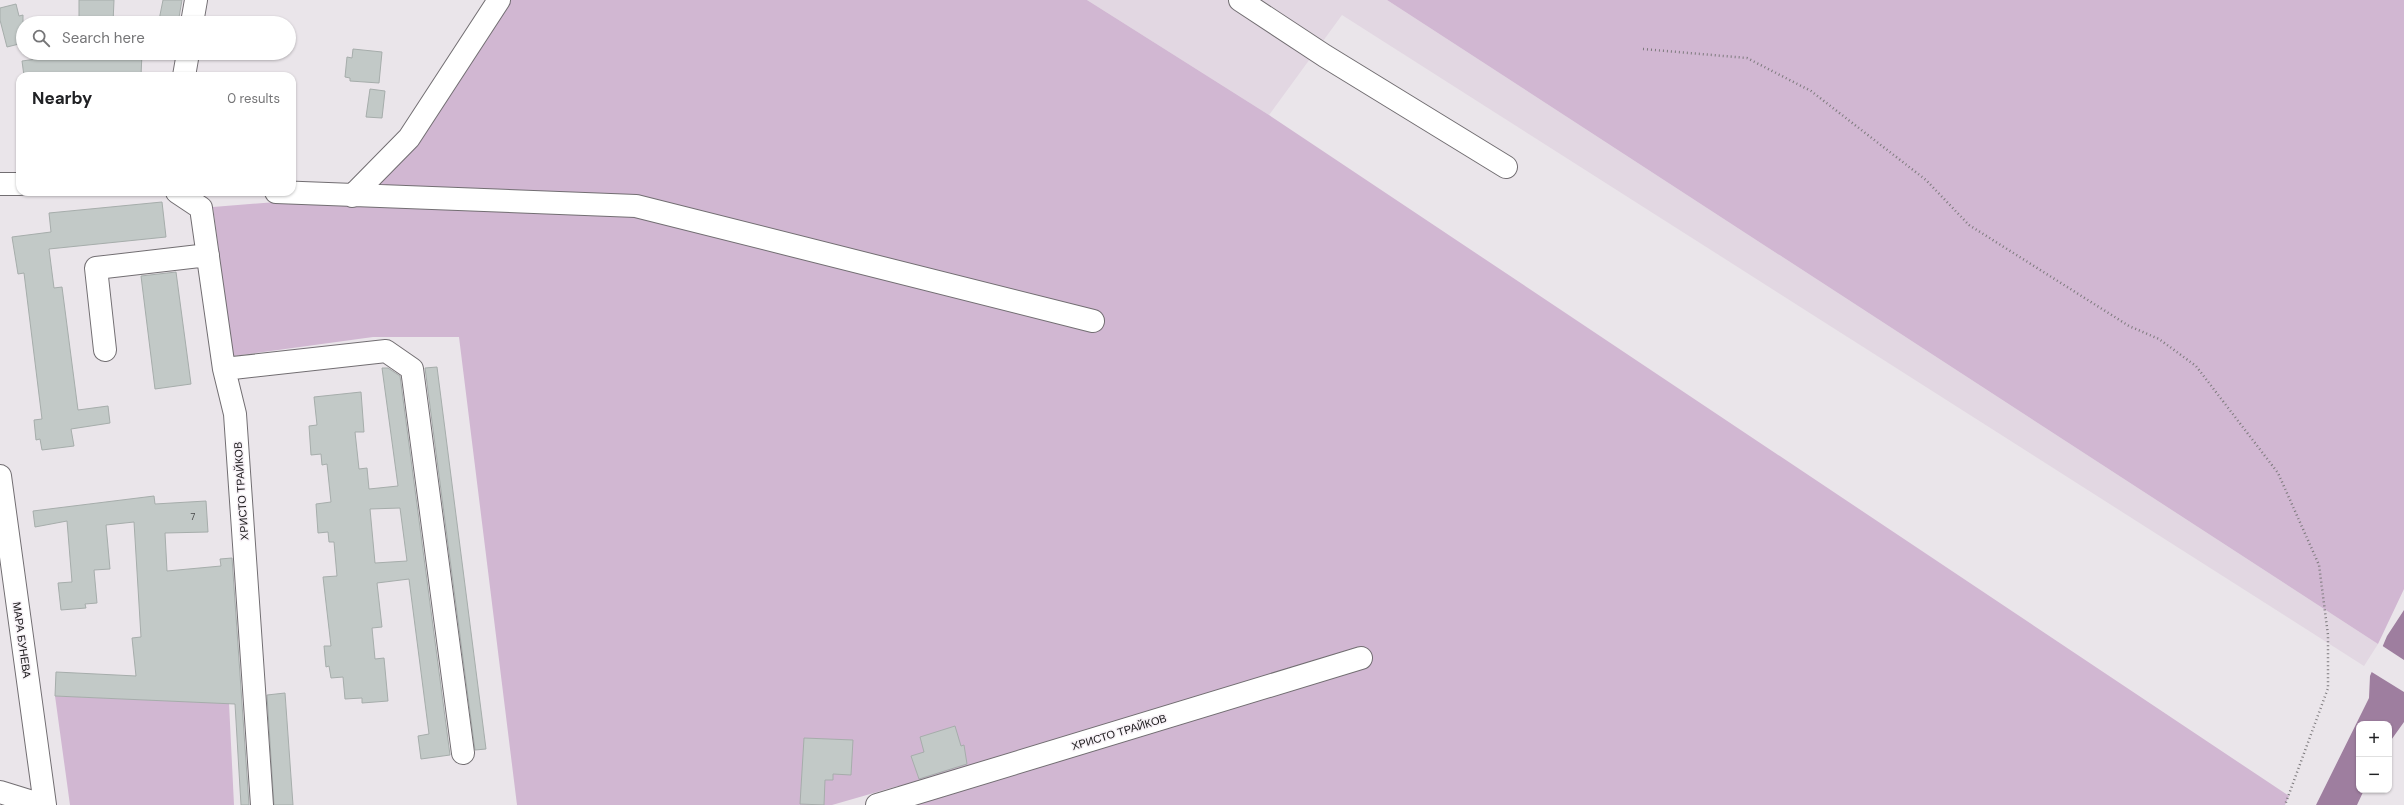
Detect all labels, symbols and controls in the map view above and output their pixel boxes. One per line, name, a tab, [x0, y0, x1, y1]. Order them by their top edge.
search box	[16, 16, 296, 60]
icon: search	[30, 27, 52, 49]
text: Search here	[62, 28, 145, 48]
text: Nearby	[32, 87, 92, 109]
text: 0 results	[227, 90, 280, 107]
street label: ХРИСТО ТРАЙКОВ	[231, 441, 251, 541]
house number: 7	[191, 511, 196, 523]
street label: МАРА БУНЕВА	[10, 601, 34, 680]
street label: ХРИСТО ТРАЙКОВ	[1070, 711, 1168, 753]
map controls	[2356, 721, 2392, 793]
button: +	[2356, 721, 2392, 757]
button: −	[2356, 757, 2392, 793]

